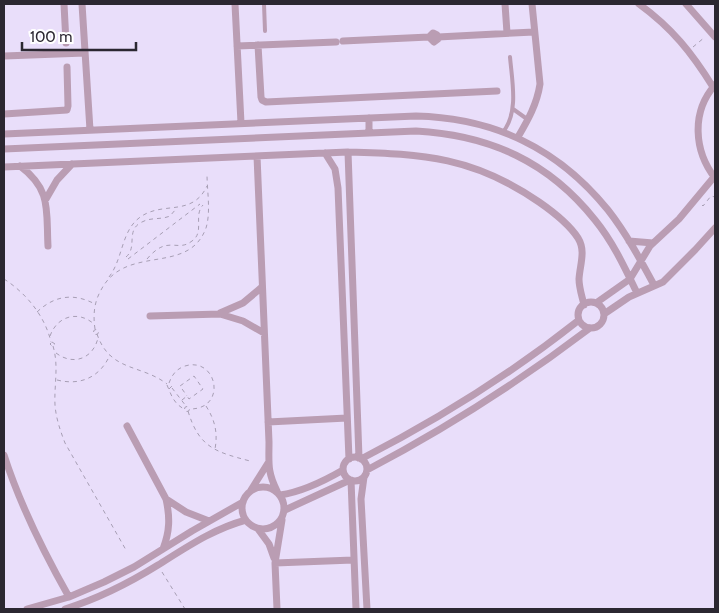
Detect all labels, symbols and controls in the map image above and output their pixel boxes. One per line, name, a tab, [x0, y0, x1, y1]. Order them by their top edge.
scale bar	[22, 20, 136, 52]
text: 100 m	[30, 28, 72, 46]

